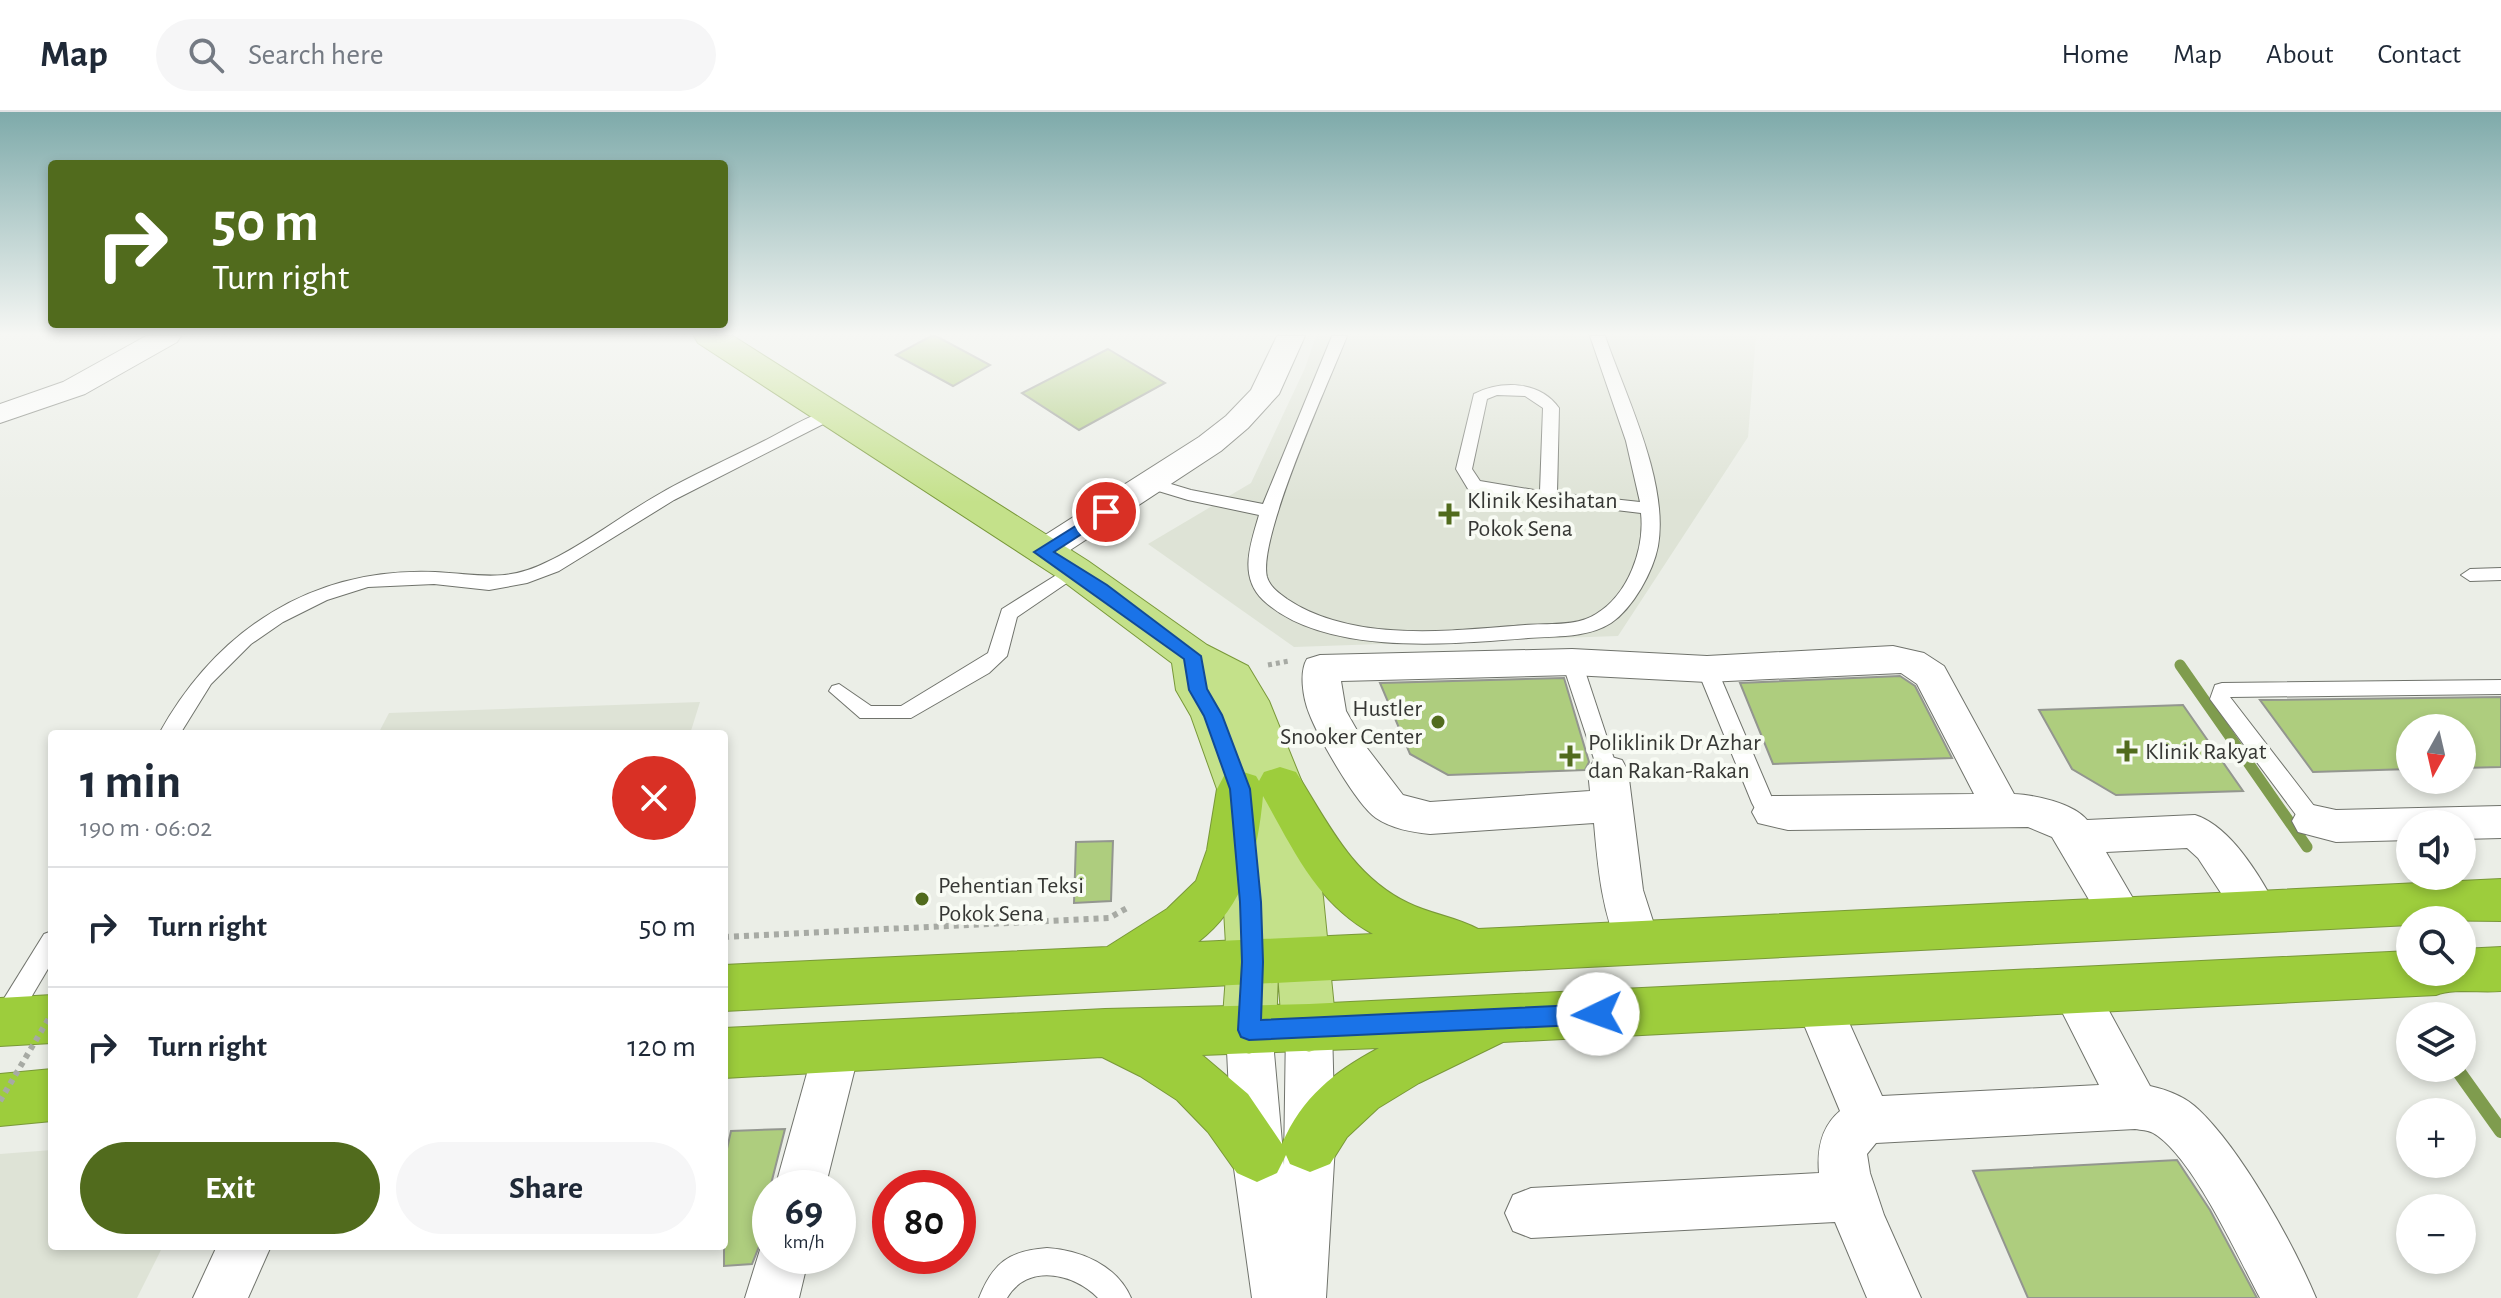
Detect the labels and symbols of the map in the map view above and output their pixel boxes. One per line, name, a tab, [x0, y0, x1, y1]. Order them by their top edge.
pin	[1072, 478, 1140, 546]
place label: Klinik Kesihatan Pokok Sena	[1467, 489, 1618, 541]
marker: Klinik Kesihatan Pokok Sena	[1438, 503, 1460, 525]
place label: Hustler Snooker Center	[1280, 697, 1422, 749]
marker: Hustler Snooker Center	[1429, 713, 1447, 731]
north arrow	[2396, 714, 2476, 794]
place label: Poliklinik Dr Azhar dan Rakan-Rakan	[1588, 731, 1761, 783]
marker: Klinik Rakyat	[2116, 740, 2138, 762]
place label: Klinik Rakyat	[2145, 740, 2267, 764]
marker: Poliklinik Dr Azhar dan Rakan-Rakan	[1559, 745, 1581, 767]
place label: Pehentian Teksi Pokok Sena	[938, 874, 1084, 926]
marker: Pehentian Teksi Pokok Sena	[913, 890, 931, 908]
position arrow	[1556, 972, 1640, 1056]
speed limit sign: 80	[872, 1170, 976, 1274]

